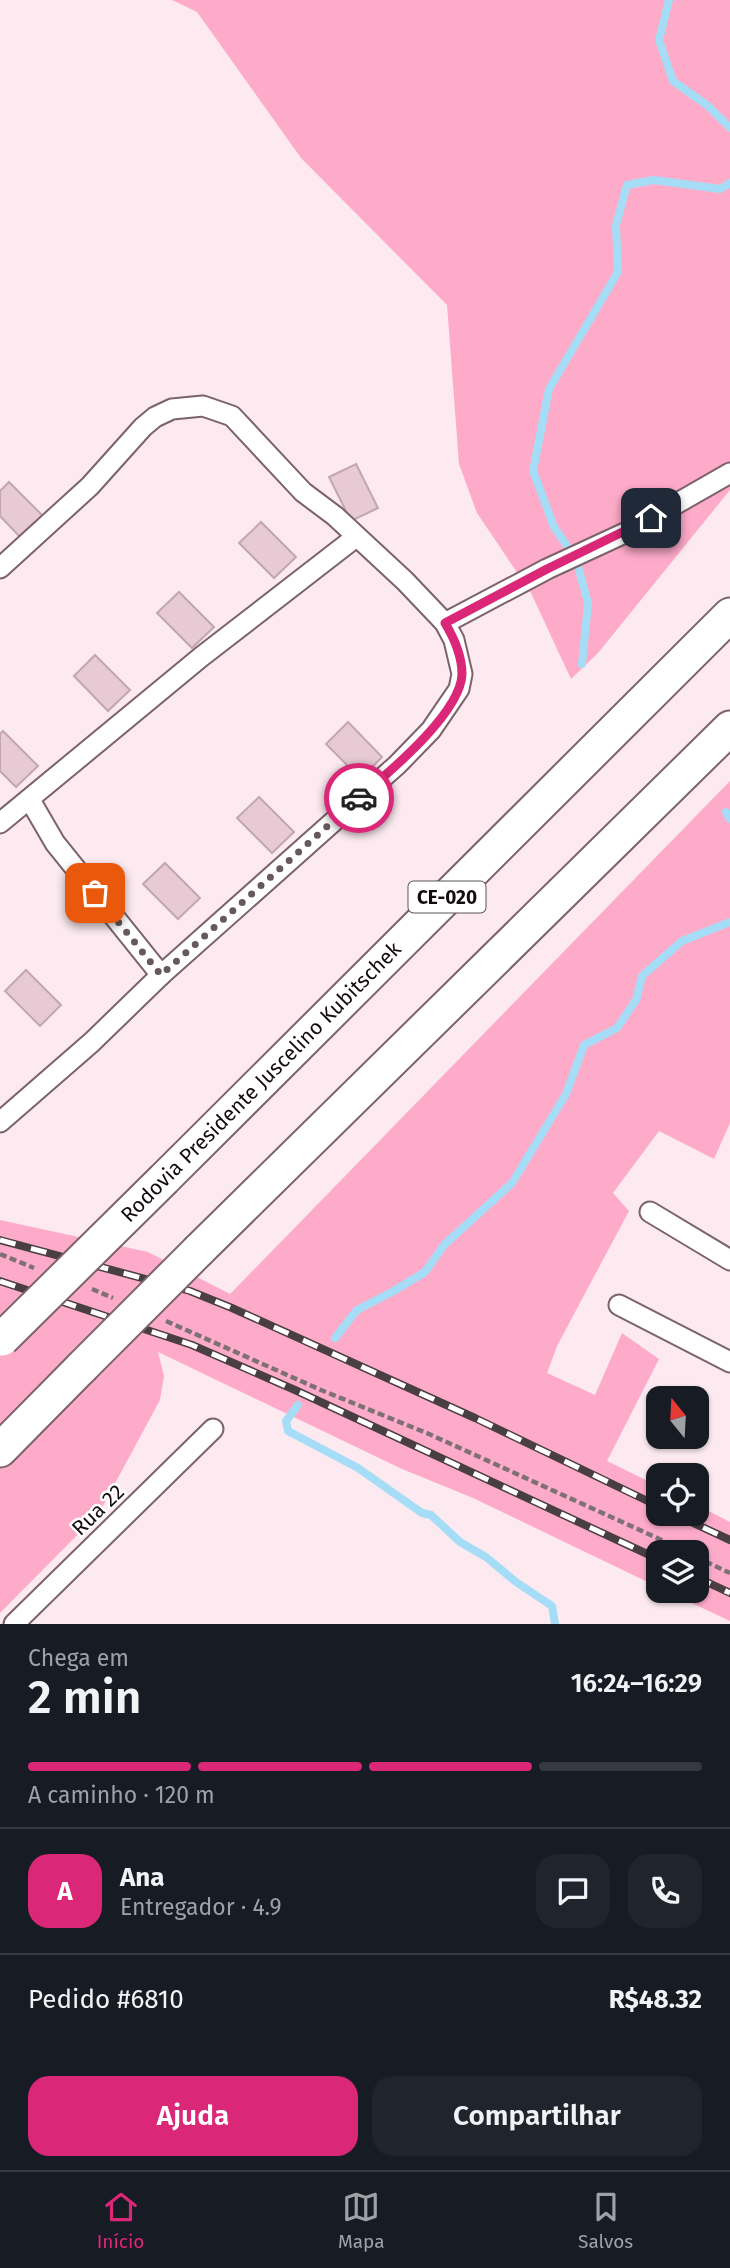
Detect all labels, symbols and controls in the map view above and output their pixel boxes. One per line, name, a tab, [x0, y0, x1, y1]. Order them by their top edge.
pin	[621, 488, 681, 548]
icon: home	[632, 499, 670, 537]
courier	[324, 763, 394, 833]
icon: car	[340, 779, 378, 817]
pin	[65, 863, 125, 923]
icon: bag	[76, 874, 114, 912]
road number: CE-020	[408, 882, 486, 912]
street label: Rodovia Presidente Juscelino Kubitschek	[115, 936, 407, 1228]
north arrow	[646, 1386, 709, 1449]
map controls	[646, 1386, 709, 1603]
button: locate	[646, 1463, 709, 1526]
street label: Rua 22	[66, 1479, 130, 1541]
button: layers	[646, 1540, 709, 1603]
text: Chega em	[28, 1644, 129, 1672]
text: 16:24–16:29	[571, 1668, 702, 1699]
text: 2 min	[28, 1670, 141, 1725]
text: A caminho · 120 m	[28, 1781, 215, 1809]
button: chat	[536, 1854, 610, 1928]
button: phone	[628, 1854, 702, 1928]
text: Ana	[120, 1862, 165, 1893]
text: A	[57, 1876, 73, 1907]
text: Entregador · 4.9	[120, 1893, 282, 1921]
text: Pedido #6810	[28, 1984, 184, 2015]
text: R$48.32	[609, 1984, 702, 2015]
button: Ajuda	[28, 2076, 358, 2156]
button: Compartilhar	[372, 2076, 702, 2156]
tab: Início	[97, 2188, 144, 2253]
tab: Mapa	[338, 2188, 385, 2253]
tab: Salvos	[578, 2188, 633, 2253]

